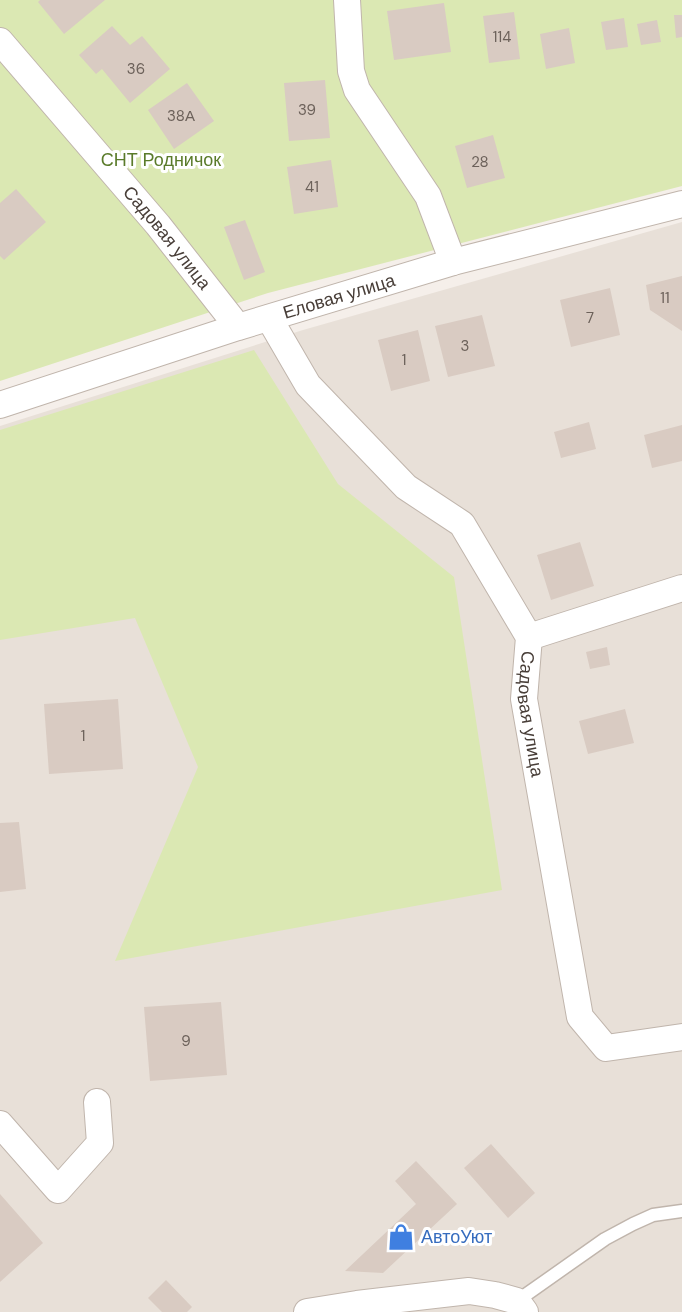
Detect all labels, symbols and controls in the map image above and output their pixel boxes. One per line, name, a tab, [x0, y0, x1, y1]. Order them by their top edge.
house number: 114	[493, 27, 511, 47]
house number: 36	[127, 59, 145, 79]
house number: 39	[298, 100, 316, 120]
house number: 38А	[167, 106, 195, 126]
park label: СНТ Родничок	[101, 148, 221, 172]
house number: 28	[471, 152, 489, 172]
house number: 41	[305, 177, 319, 197]
street label: Садовая улица	[118, 181, 217, 295]
street label: Еловая улица	[280, 268, 399, 325]
house number: 11	[660, 288, 670, 308]
house number: 7	[586, 308, 594, 328]
house number: 3	[461, 336, 469, 356]
house number: 1	[402, 350, 406, 370]
street label: Садовая улица	[511, 650, 550, 780]
house number: 1	[81, 726, 85, 746]
house number: 9	[181, 1031, 191, 1051]
shop icon: АвтоУют	[386, 1222, 416, 1252]
place label: АвтоУют	[421, 1225, 492, 1249]

